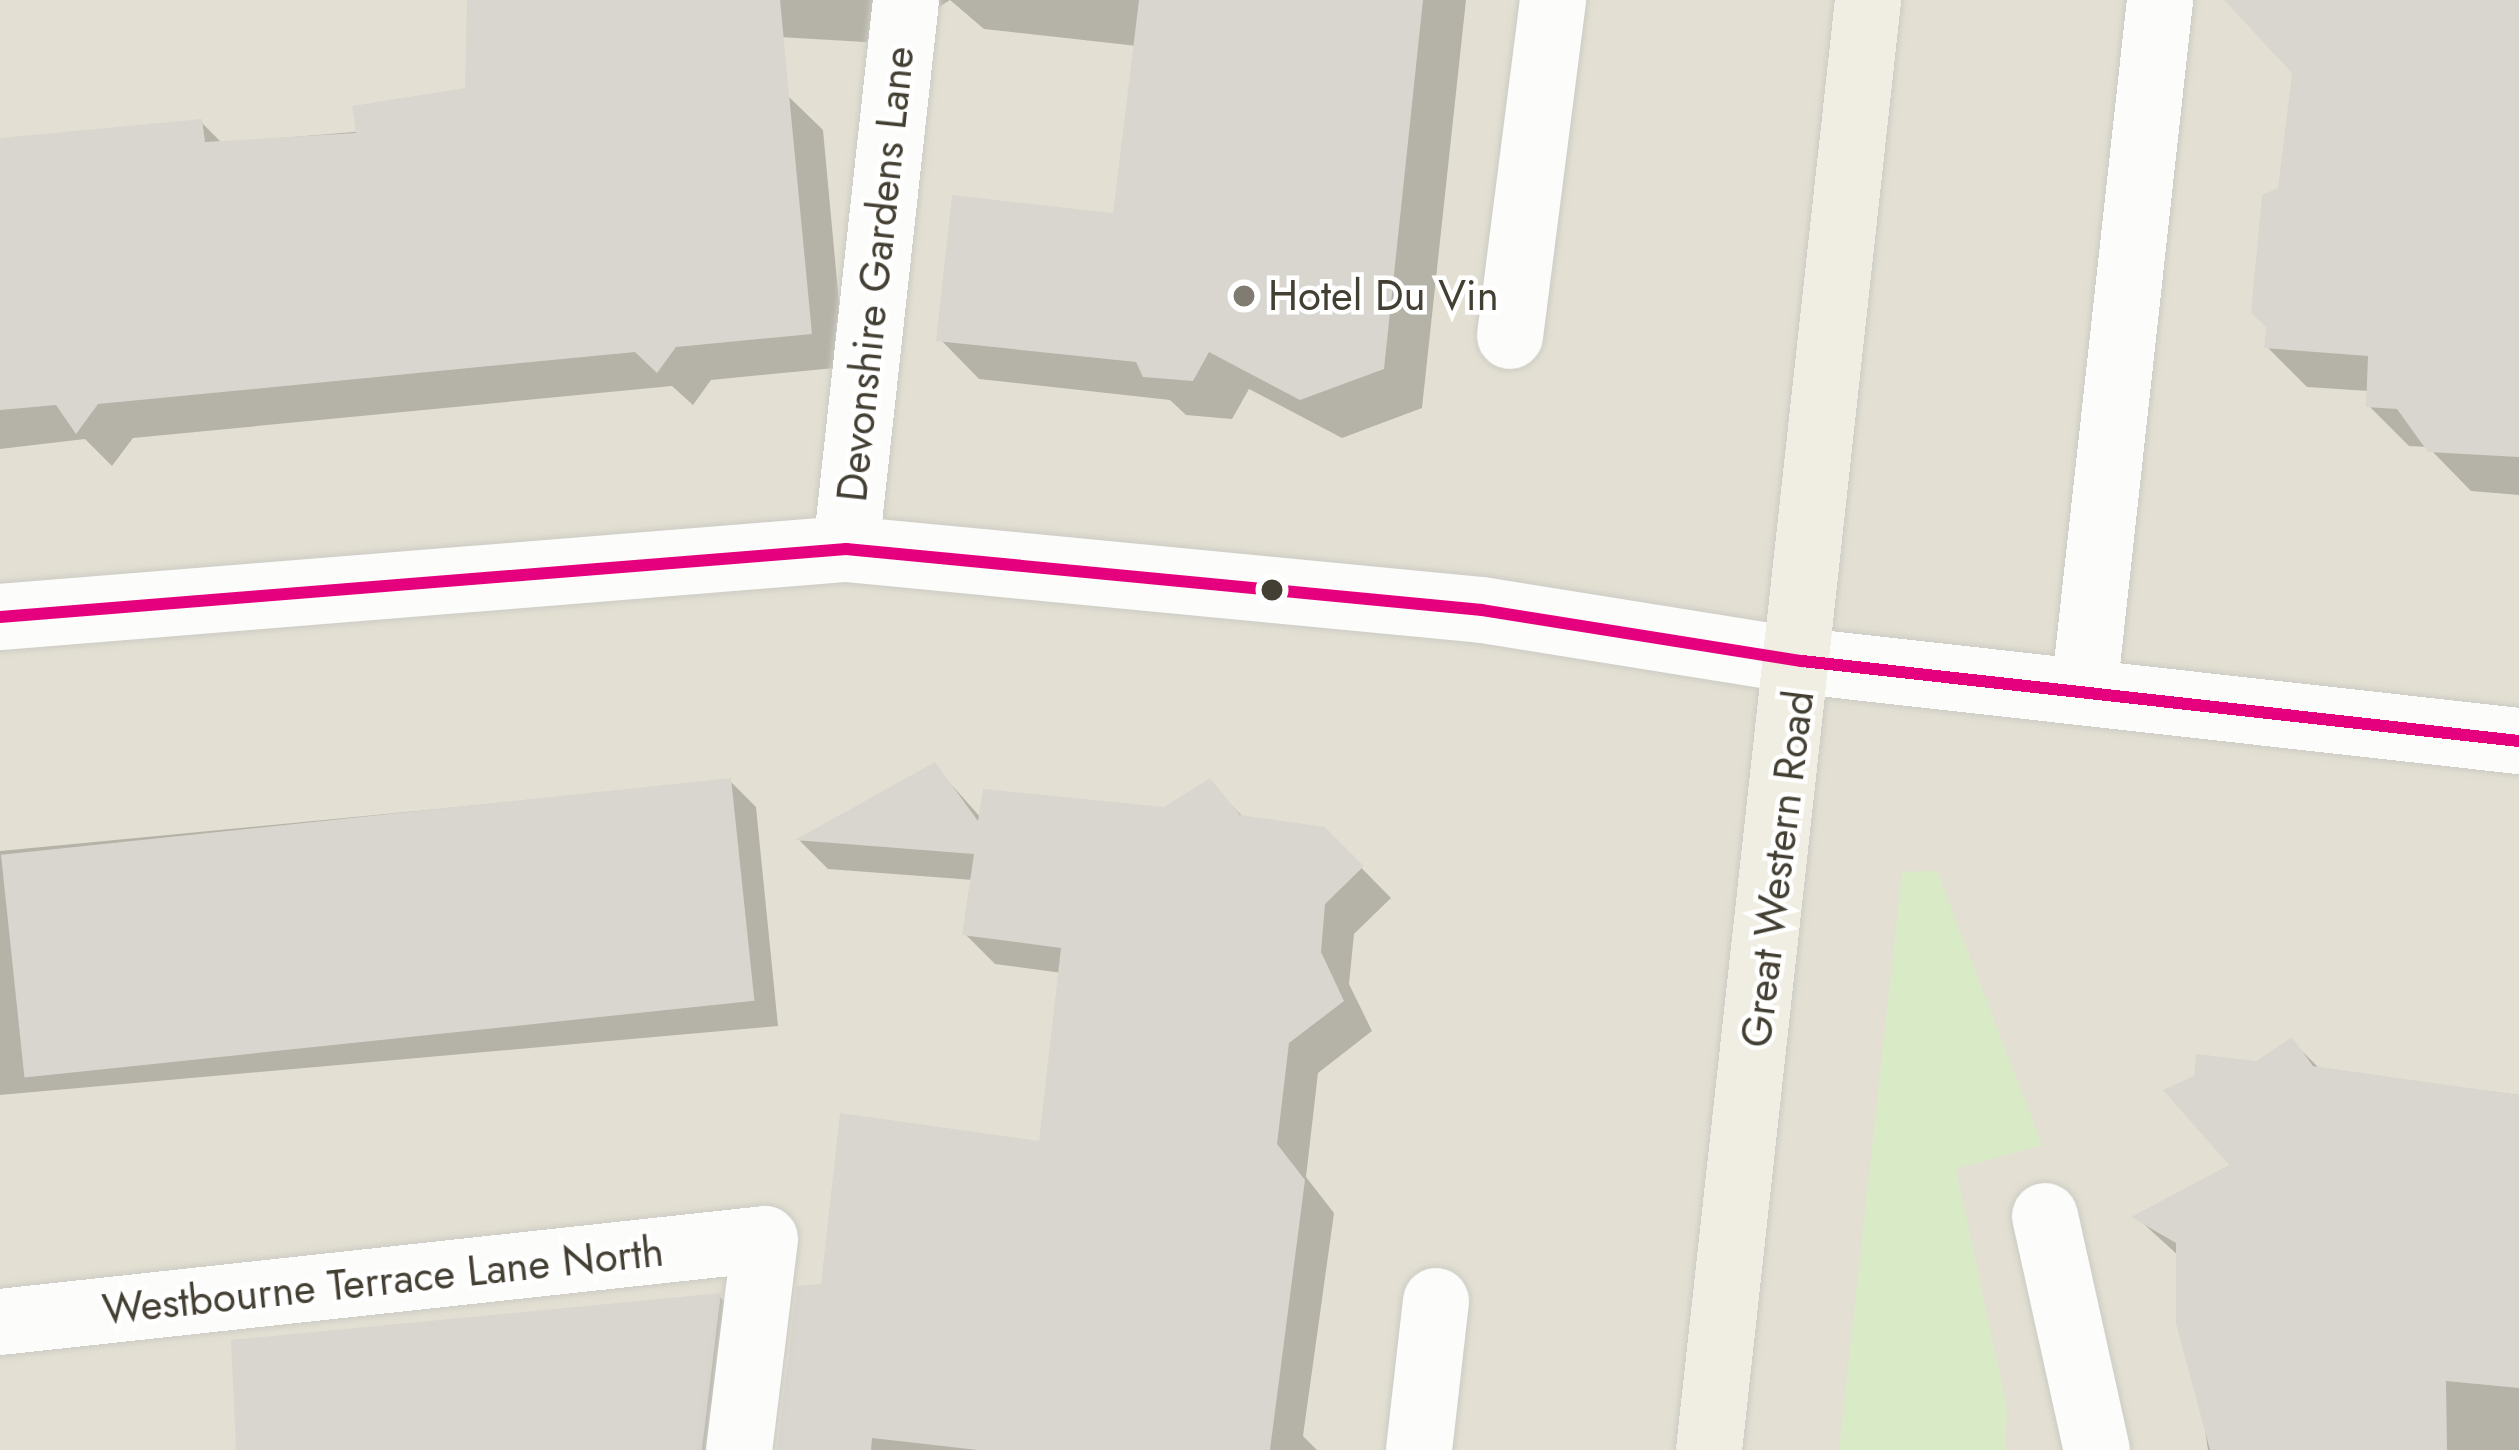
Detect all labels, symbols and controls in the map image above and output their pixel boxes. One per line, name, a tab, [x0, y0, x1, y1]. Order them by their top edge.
street label: Devonshire Gardens Lane	[827, 44, 925, 504]
place label: Hotel Du Vin	[1268, 271, 1499, 321]
marker: Hotel Du Vin	[1231, 283, 1257, 309]
unlabelled marker	[1261, 579, 1283, 601]
street label: Great Western Road	[1731, 688, 1825, 1050]
street label: Westbourne Terrace Lane North	[100, 1226, 666, 1336]

